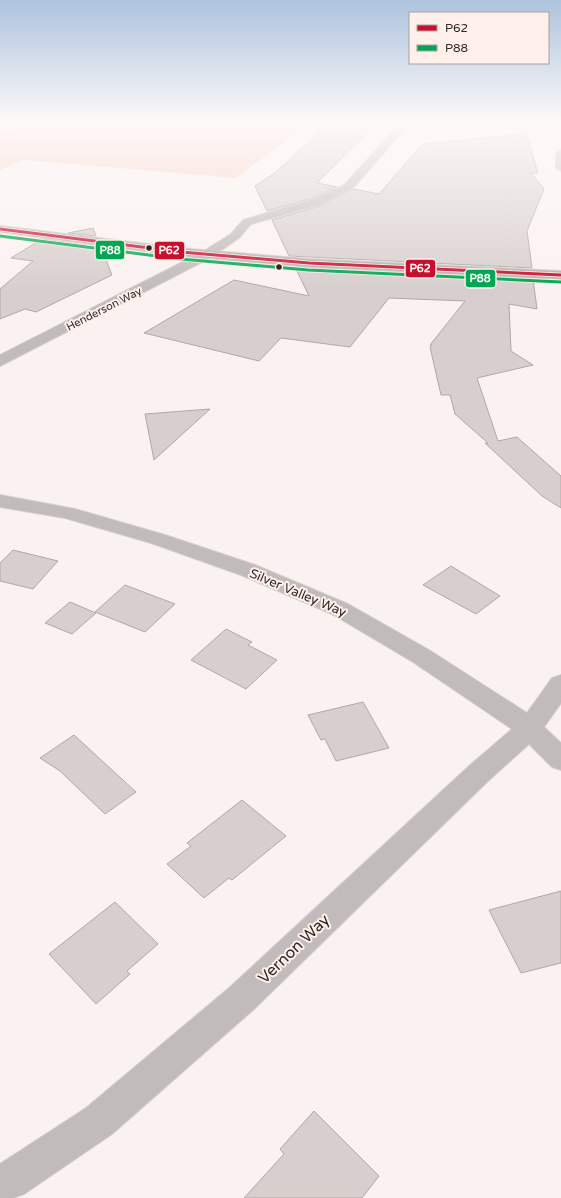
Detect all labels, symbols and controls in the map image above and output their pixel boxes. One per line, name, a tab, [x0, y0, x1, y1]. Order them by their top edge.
legend	[409, 12, 549, 64]
text: P62	[445, 21, 468, 35]
text: P88	[445, 41, 468, 55]
line badge: P88	[95, 240, 125, 260]
line badge: P62	[154, 241, 185, 260]
unlabelled marker	[144, 243, 154, 253]
text: P88	[99, 244, 121, 257]
text: P62	[158, 244, 180, 257]
line badge: P62	[405, 259, 436, 278]
unlabelled marker	[274, 262, 284, 272]
text: P62	[409, 262, 431, 275]
line badge: P88	[465, 269, 496, 288]
text: P88	[469, 272, 491, 285]
street label: Henderson Way	[64, 284, 144, 334]
street label: Silver Valley Way	[247, 565, 349, 621]
street label: Vernon Way	[254, 910, 334, 988]

